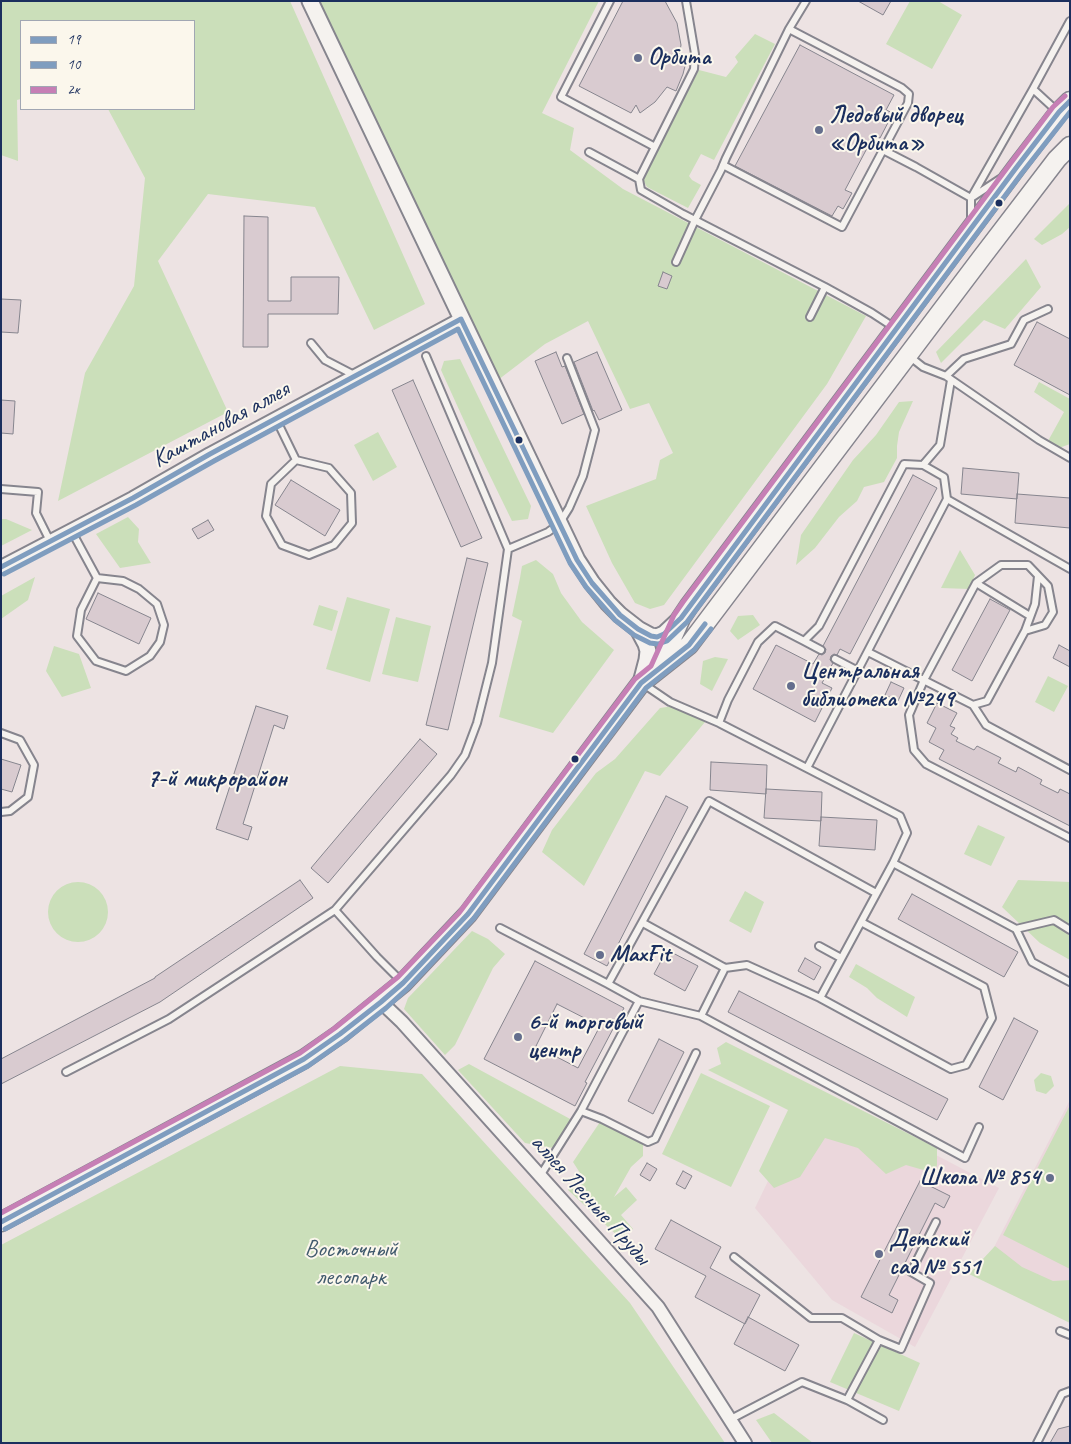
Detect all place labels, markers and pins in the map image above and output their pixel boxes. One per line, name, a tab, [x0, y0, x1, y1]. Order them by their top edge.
place label: Орбита	[648, 44, 711, 72]
marker: Орбита	[632, 52, 644, 64]
place label: Ледовый дворец «Орбита»	[829, 102, 963, 158]
marker: Ледовый дворец «Орбита»	[813, 124, 825, 136]
unlabelled marker	[994, 198, 1004, 208]
unlabelled marker	[514, 435, 524, 445]
place label: Центральная библиотека №249	[801, 658, 954, 714]
marker: Центральная библиотека №249	[785, 680, 797, 692]
unlabelled marker	[570, 754, 580, 764]
place label: MaxFit	[610, 941, 670, 969]
marker: MaxFit	[594, 949, 606, 961]
place label: 6-й торговый центр	[528, 1009, 643, 1065]
marker: 6-й торговый центр	[512, 1031, 524, 1043]
place label: Школа № 854	[919, 1164, 1040, 1192]
marker: Школа № 854	[1044, 1172, 1056, 1184]
place label: Детский сад № 551	[889, 1226, 980, 1282]
marker: Детский сад № 551	[873, 1248, 885, 1260]

